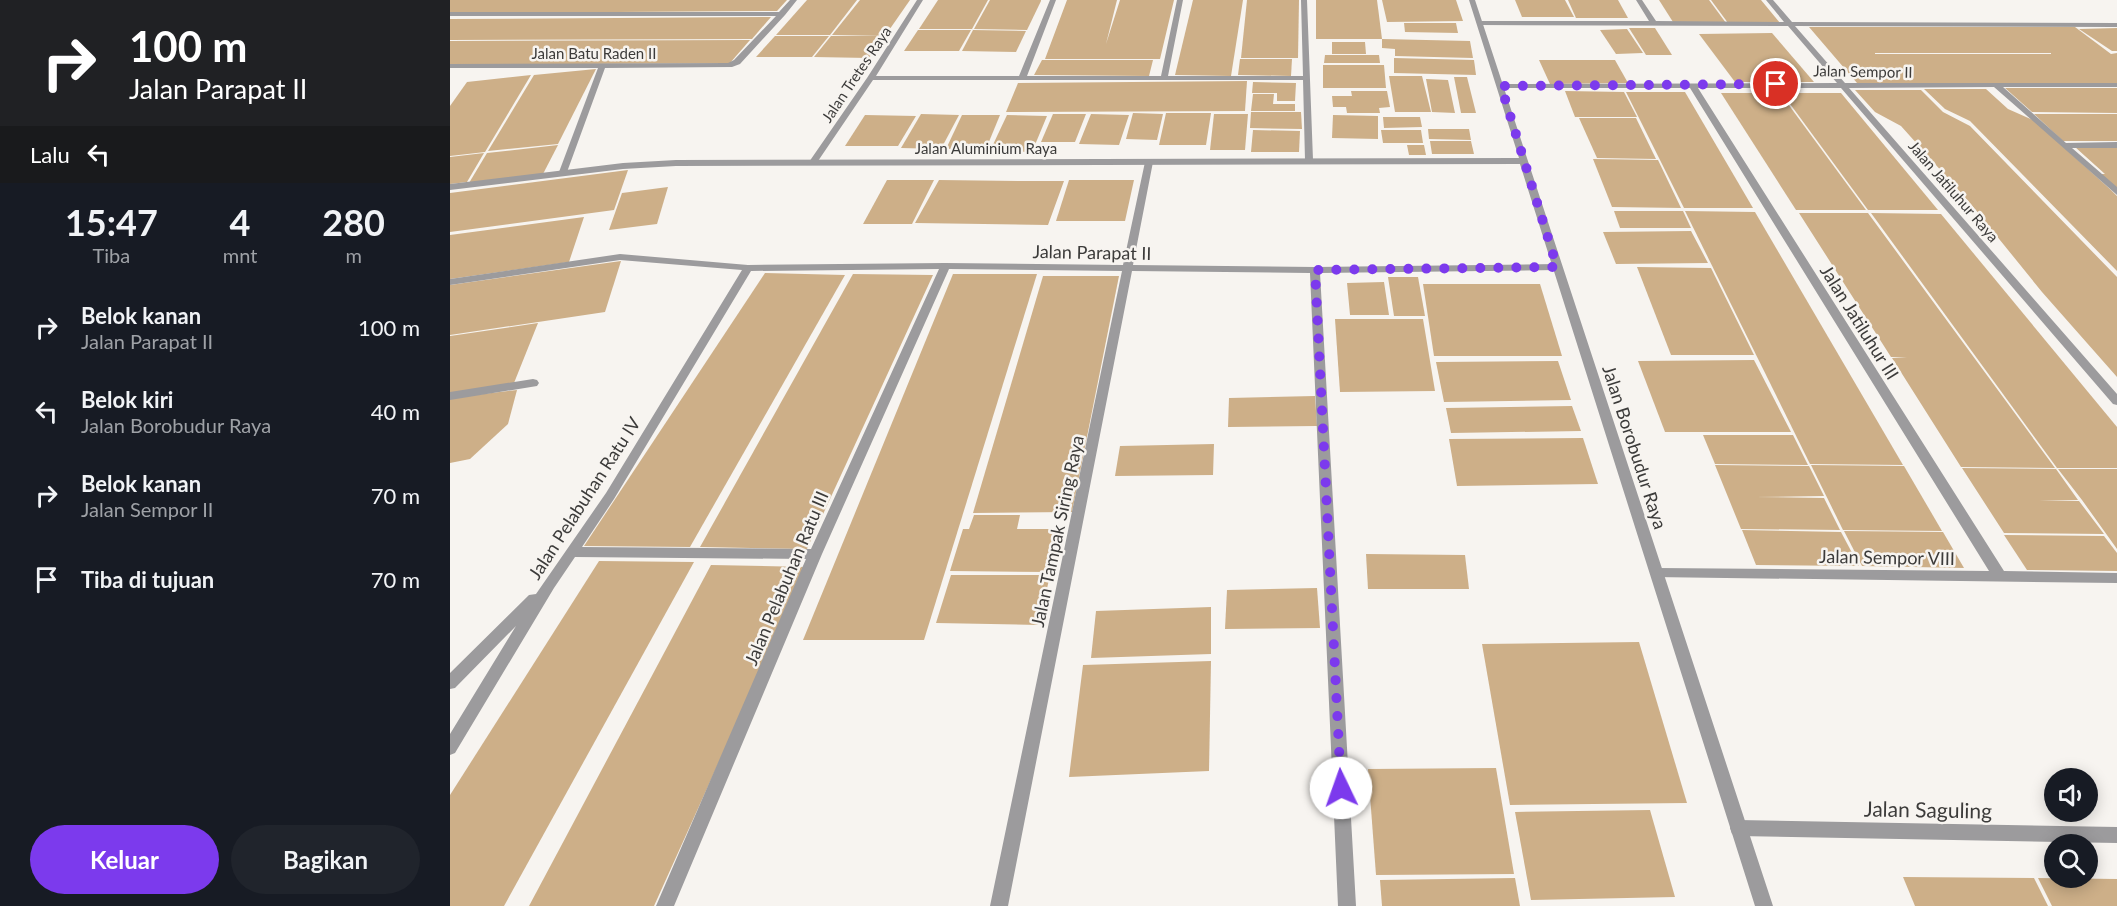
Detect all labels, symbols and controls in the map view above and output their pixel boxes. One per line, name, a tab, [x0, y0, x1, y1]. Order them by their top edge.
text: 100 m	[129, 21, 247, 71]
street label: Jalan Tretes Raya	[817, 23, 895, 125]
icon: right	[30, 24, 108, 102]
street label: Jalan Batu Raden II	[532, 44, 656, 62]
pin	[1750, 58, 1801, 109]
street label: Jalan Sempor II	[1813, 61, 1913, 81]
icon: arrive	[1759, 67, 1792, 100]
text: Jalan Parapat II	[129, 72, 307, 105]
street label: Jalan Jatiluhur Raya	[1905, 137, 2003, 245]
icon: left	[82, 138, 115, 171]
street label: Jalan Aluminium Raya	[915, 139, 1057, 157]
text: Lalu	[30, 141, 70, 168]
text: 15:47	[65, 200, 158, 244]
text: 4	[230, 200, 251, 244]
text: 280	[322, 200, 385, 244]
street label: Jalan Parapat II	[1032, 240, 1152, 264]
text: Tiba	[93, 243, 130, 267]
text: mnt	[223, 243, 257, 267]
text: m	[345, 243, 362, 267]
street label: Jalan Jatiluhur III	[1816, 261, 1904, 383]
text: Belok kanan	[81, 302, 201, 329]
icon: right	[30, 311, 63, 344]
text: 100 m	[358, 314, 420, 341]
text: Jalan Parapat II	[81, 329, 213, 353]
street label: Jalan Borobudur Raya	[1598, 362, 1672, 532]
text: Belok kiri	[81, 386, 173, 413]
icon: left	[30, 395, 63, 428]
text: 40 m	[371, 398, 420, 425]
street label: Jalan Pelabuhan Ratu IV	[523, 412, 645, 583]
text: Jalan Borobudur Raya	[81, 413, 271, 437]
street label: Jalan Tampak Siring Raya	[1026, 433, 1088, 629]
text: Belok kanan	[81, 470, 201, 497]
icon: right	[30, 479, 63, 512]
text: 70 m	[371, 482, 420, 509]
street label: Jalan Pelabuhan Ratu III	[739, 488, 833, 668]
text: Jalan Sempor II	[81, 497, 213, 521]
street label: Jalan Sempor VIII	[1819, 545, 1955, 569]
icon: arrive	[30, 563, 63, 596]
text: Tiba di tujuan	[81, 566, 214, 593]
text: 70 m	[371, 566, 420, 593]
position arrow	[1309, 756, 1373, 820]
map controls	[2044, 768, 2098, 888]
button: sound	[2044, 768, 2098, 822]
street label: Jalan Saguling	[1864, 795, 1992, 823]
button: Keluar	[30, 825, 219, 894]
button: Bagikan	[231, 825, 420, 894]
button: search	[2044, 834, 2098, 888]

